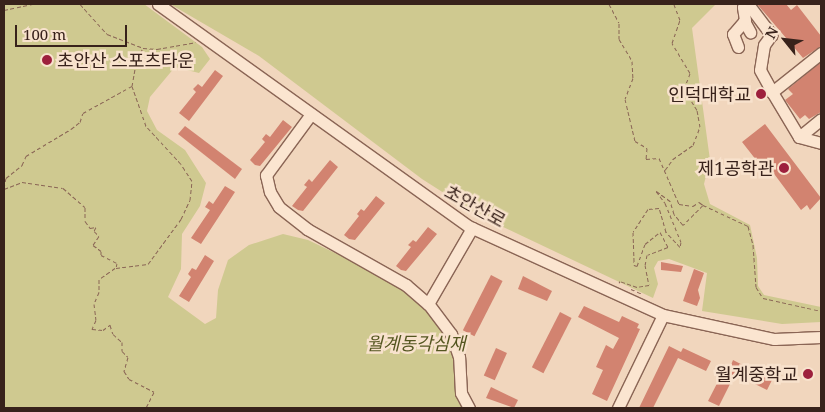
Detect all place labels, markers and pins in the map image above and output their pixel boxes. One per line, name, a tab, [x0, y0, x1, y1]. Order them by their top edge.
place label: 초안산 스포츠타운	[57, 49, 194, 71]
marker: 초안산 스포츠타운	[41, 54, 53, 66]
place label: 인덕대학교	[668, 83, 751, 105]
marker: 인덕대학교	[755, 88, 767, 100]
place label: 제1공학관	[698, 157, 774, 179]
marker: 제1공학관	[778, 162, 790, 174]
place label: 월계중학교	[715, 363, 798, 385]
marker: 월계중학교	[802, 368, 814, 380]

